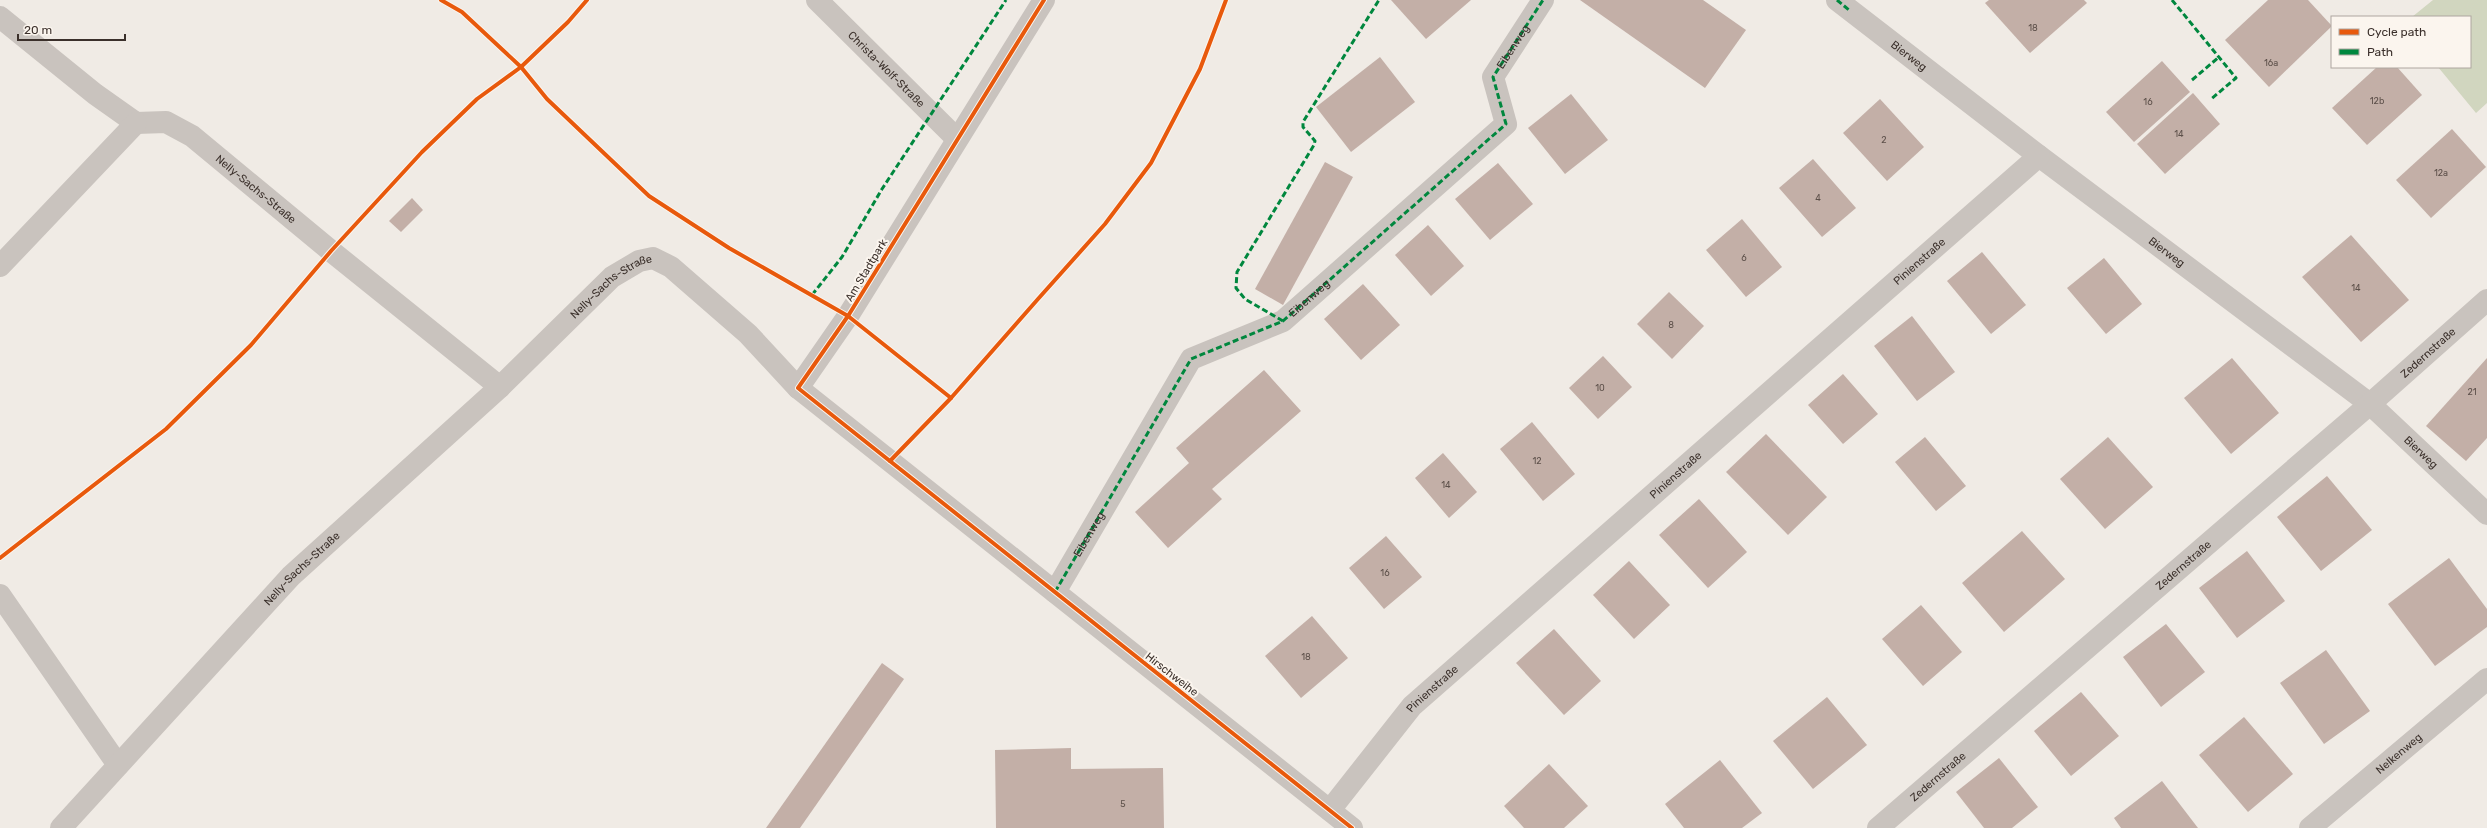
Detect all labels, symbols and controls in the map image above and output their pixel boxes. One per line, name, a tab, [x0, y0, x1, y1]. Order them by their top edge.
scale bar	[18, 16, 125, 42]
legend	[2331, 16, 2471, 68]
street label: Eibenweg	[1494, 22, 1532, 71]
text: 20 m	[24, 23, 52, 37]
house number: 18	[2028, 23, 2038, 33]
text: Cycle path	[2367, 25, 2426, 39]
street label: Christa-Wolf-Straße	[845, 29, 927, 110]
street label: Bierweg	[1888, 38, 1929, 74]
text: Path	[2367, 45, 2393, 59]
house number: 16a	[2264, 58, 2278, 68]
house number: 12b	[2370, 96, 2384, 106]
house number: 16	[2143, 97, 2153, 107]
house number: 14	[2174, 129, 2184, 139]
house number: 2	[1881, 135, 1887, 145]
street label: Nelly-Sachs-Straße	[213, 152, 298, 226]
house number: 12a	[2434, 168, 2448, 178]
house number: 4	[1815, 193, 1821, 203]
street label: Bierweg	[2146, 234, 2187, 270]
street label: Pinienstraße	[1891, 235, 1948, 288]
street label: Am Stadtpark	[843, 236, 890, 304]
street label: Nelly-Sachs-Straße	[568, 252, 653, 321]
house number: 6	[1741, 253, 1747, 263]
street label: Eibenweg	[1286, 277, 1332, 320]
house number: 14	[2351, 283, 2361, 293]
house number: 8	[1668, 320, 1674, 330]
street label: Zedernstraße	[2398, 325, 2458, 381]
house number: 10	[1595, 383, 1605, 393]
house number: 21	[2467, 387, 2477, 397]
street label: Bierweg	[2401, 433, 2440, 471]
street label: Pinienstraße	[1647, 449, 1704, 501]
house number: 12	[1532, 456, 1542, 466]
house number: 14	[1441, 480, 1451, 490]
street label: Eibenweg	[1071, 509, 1107, 559]
street label: Nelly-Sachs-Straße	[261, 529, 342, 608]
street label: Zedernstraße	[2153, 538, 2214, 593]
house number: 16	[1380, 568, 1390, 578]
street label: Hirschweihe	[1143, 650, 1201, 699]
house number: 18	[1301, 652, 1311, 662]
street label: Pinienstraße	[1404, 663, 1461, 715]
street label: Nelkenweg	[2373, 731, 2425, 777]
street label: Zedernstraße	[1908, 749, 1969, 804]
house number: 5	[1120, 799, 1126, 809]

